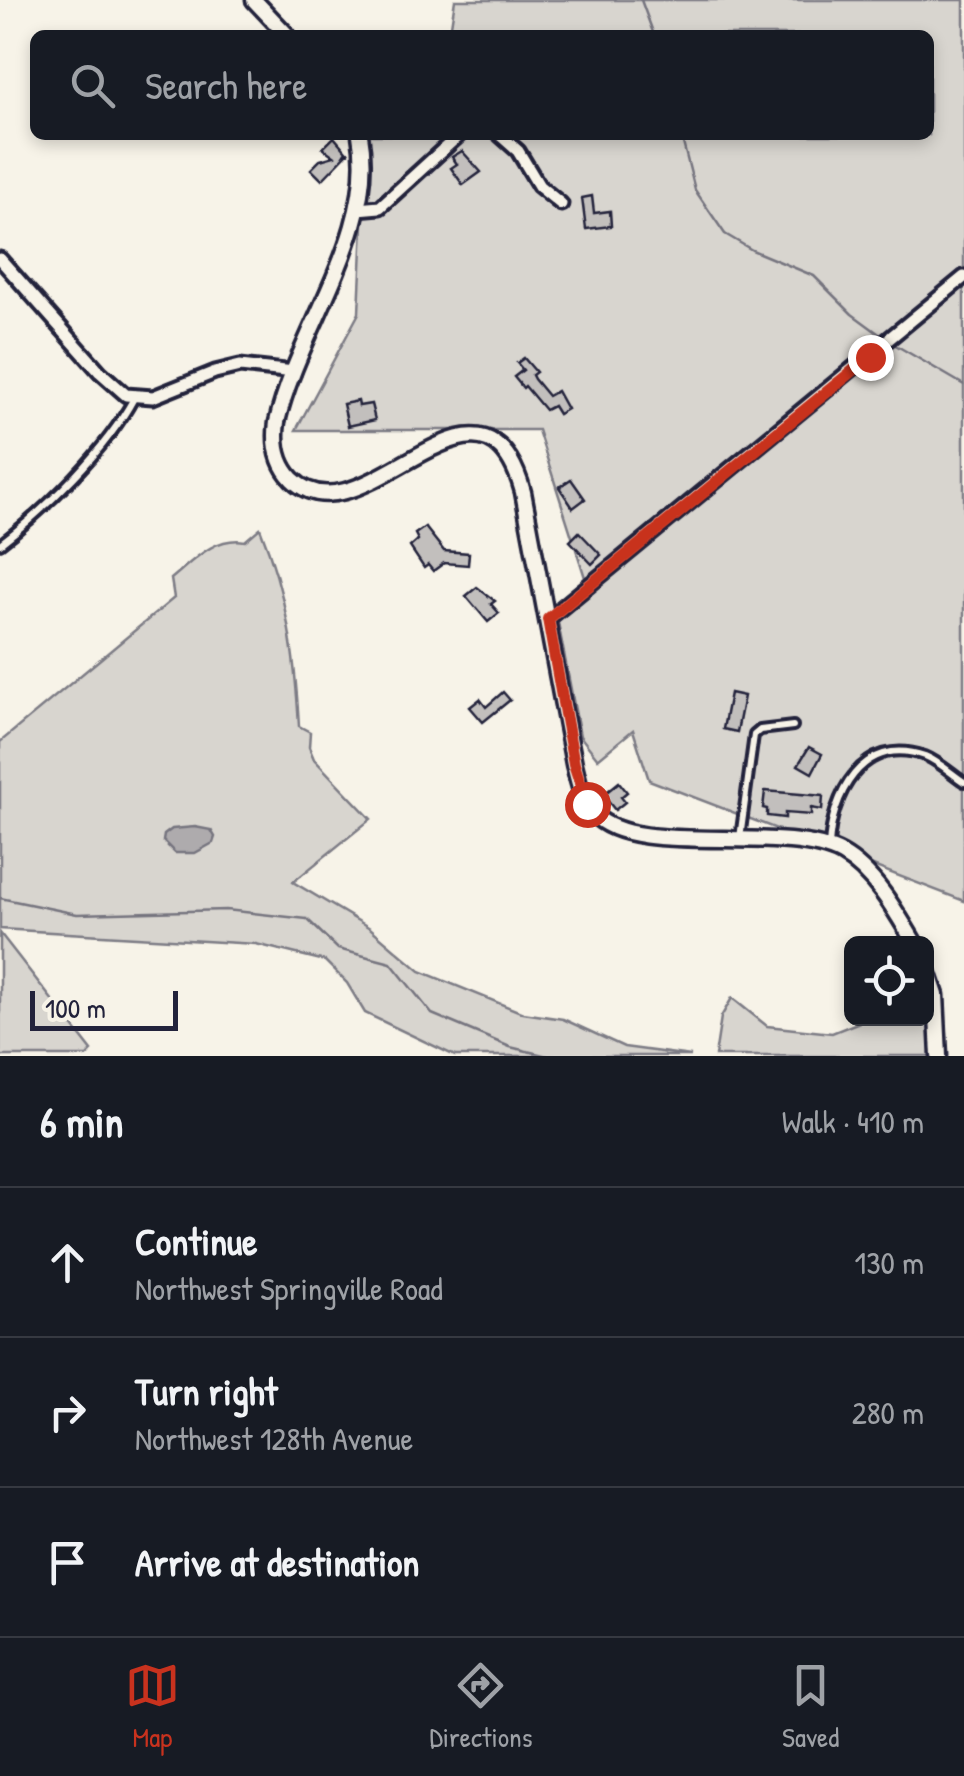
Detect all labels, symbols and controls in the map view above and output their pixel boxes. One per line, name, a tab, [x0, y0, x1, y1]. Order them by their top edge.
search box	[30, 30, 934, 140]
icon: search	[65, 58, 120, 113]
text: Search here	[145, 59, 307, 111]
route end	[848, 335, 894, 381]
route start	[565, 782, 611, 828]
map controls	[844, 936, 934, 1026]
button: locate	[844, 936, 934, 1026]
scale bar	[30, 986, 178, 1030]
text: 100 m	[45, 989, 106, 1027]
text: 6 min	[40, 1093, 123, 1150]
text: Walk · 410 m	[782, 1100, 924, 1143]
text: Continue	[135, 1215, 257, 1267]
icon: ahead	[40, 1235, 95, 1290]
text: 130 m	[855, 1241, 924, 1284]
text: Northwest Springville Road	[135, 1267, 443, 1310]
text: Turn right	[135, 1365, 278, 1417]
icon: right	[40, 1385, 95, 1440]
text: 280 m	[852, 1391, 924, 1434]
text: Northwest 128th Avenue	[135, 1417, 413, 1460]
icon: arrive	[40, 1535, 95, 1590]
text: Arrive at destination	[135, 1536, 419, 1588]
tab: Map	[125, 1658, 180, 1756]
tab: Directions	[429, 1658, 532, 1756]
tab: Saved	[782, 1658, 839, 1756]

